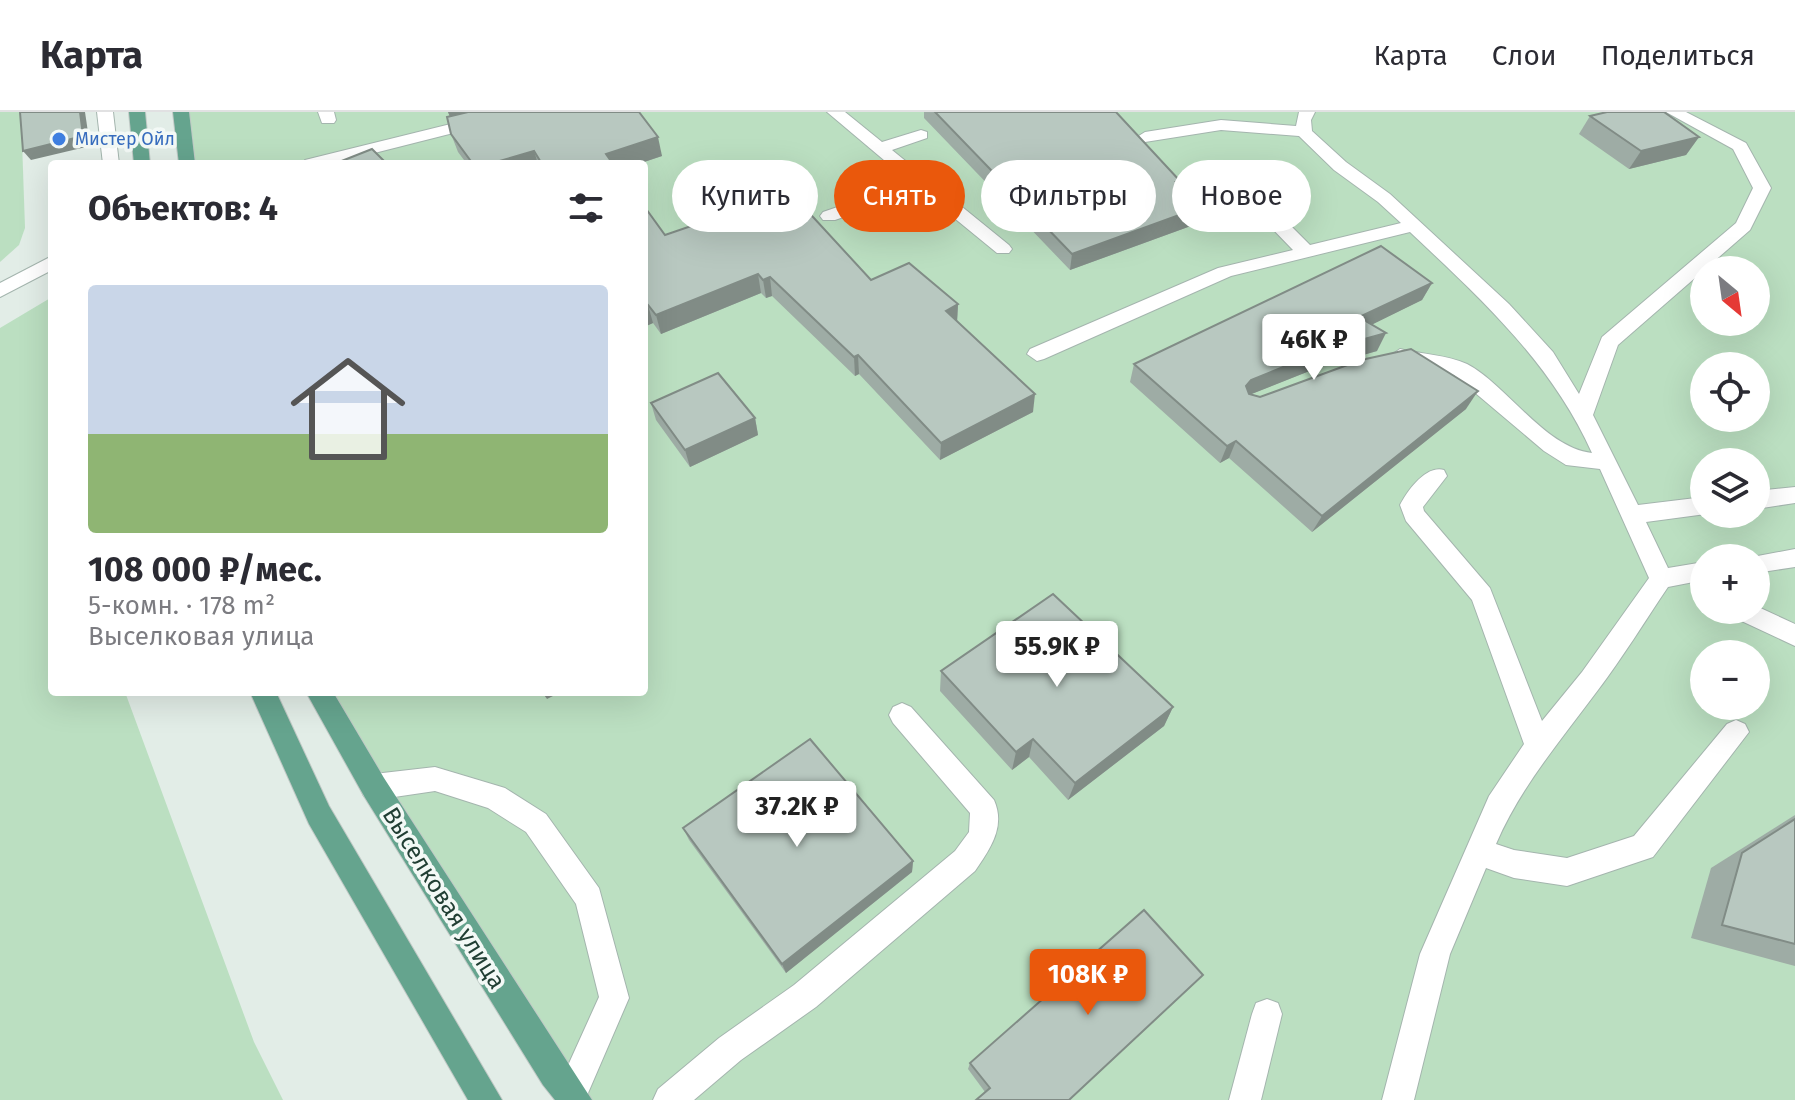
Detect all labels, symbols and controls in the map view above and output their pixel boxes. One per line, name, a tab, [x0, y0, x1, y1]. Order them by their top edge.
text: Карта	[40, 32, 143, 78]
text: Карта	[1373, 39, 1448, 72]
text: Слои	[1492, 39, 1557, 72]
text: Поделиться	[1601, 39, 1755, 72]
place label: Мистер Ойл	[75, 128, 175, 150]
marker: Мистер Ойл	[50, 130, 68, 148]
chip: Купить	[672, 160, 818, 232]
chip: Снять	[834, 160, 965, 232]
chip: Фильтры	[981, 160, 1156, 232]
chip: Новое	[1172, 160, 1311, 232]
icon: filters	[564, 186, 608, 230]
text: Объектов: 4	[88, 188, 278, 229]
north arrow	[1690, 256, 1770, 336]
map controls	[1690, 256, 1770, 720]
pin: 46K ₽	[1258, 314, 1370, 382]
text: 46K ₽	[1280, 324, 1348, 355]
icon: home	[276, 337, 420, 481]
button: locate	[1690, 352, 1770, 432]
button: layers	[1690, 448, 1770, 528]
button: +	[1690, 544, 1770, 624]
text: 108 000 ₽/мес.	[88, 549, 322, 590]
text: 5-комн. · 178 m²	[88, 590, 275, 621]
text: Выселковая улица	[88, 621, 314, 652]
pin: 55.9K ₽	[983, 621, 1131, 689]
text: 55.9K ₽	[1014, 631, 1100, 662]
button: −	[1690, 640, 1770, 720]
pin: 37.2K ₽	[723, 781, 871, 849]
text: 37.2K ₽	[755, 791, 839, 822]
street label: Выселковая улица	[377, 802, 511, 994]
pin: 108K ₽	[1023, 949, 1153, 1017]
text: 108K ₽	[1048, 959, 1128, 990]

